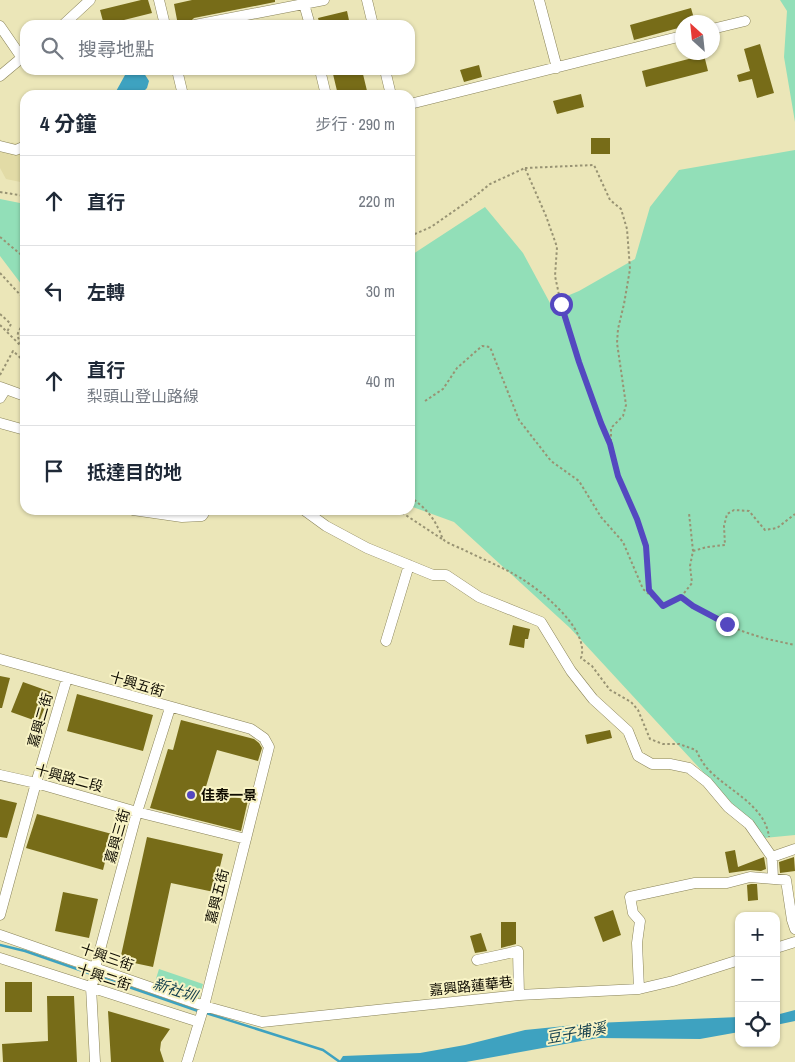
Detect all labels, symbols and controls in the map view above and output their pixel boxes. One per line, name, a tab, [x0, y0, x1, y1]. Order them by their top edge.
north arrow	[675, 15, 720, 60]
search box	[20, 20, 415, 75]
icon: search	[38, 34, 66, 62]
text: 搜尋地點	[78, 36, 154, 62]
text: 4 分鐘	[40, 109, 96, 138]
text: 步行 · 290 m	[316, 113, 395, 135]
icon: ahead	[40, 187, 68, 215]
text: 直行	[87, 189, 125, 215]
text: 220 m	[359, 190, 395, 212]
icon: left	[40, 277, 68, 305]
text: 左轉	[87, 279, 125, 305]
text: 30 m	[366, 280, 395, 302]
route start	[550, 293, 573, 316]
text: 直行	[87, 357, 125, 383]
icon: ahead	[40, 367, 68, 395]
text: 40 m	[366, 370, 395, 392]
text: 梨頭山登山路線	[87, 385, 199, 407]
icon: arrive	[40, 457, 68, 485]
text: 抵達目的地	[87, 459, 182, 485]
route end	[716, 613, 739, 636]
street label: 十興五街	[108, 668, 166, 700]
street label: 嘉興二街	[24, 691, 56, 749]
street label: 十興路二段	[33, 760, 105, 796]
place label: 佳泰一景	[201, 786, 257, 804]
marker: 佳泰一景	[185, 789, 197, 801]
street label: 嘉興三街	[101, 807, 133, 865]
street label: 嘉興五街	[201, 867, 233, 925]
map controls	[735, 912, 780, 1047]
button: +	[735, 912, 780, 957]
street label: 十興三街	[78, 939, 136, 975]
button: −	[735, 957, 780, 1002]
street label: 十興二街	[75, 960, 133, 994]
water label: 新社圳	[151, 973, 202, 1007]
street label: 嘉興路蓮華巷	[428, 973, 514, 999]
button: locate	[735, 1002, 780, 1047]
water label: 豆子埔溪	[545, 1017, 609, 1048]

